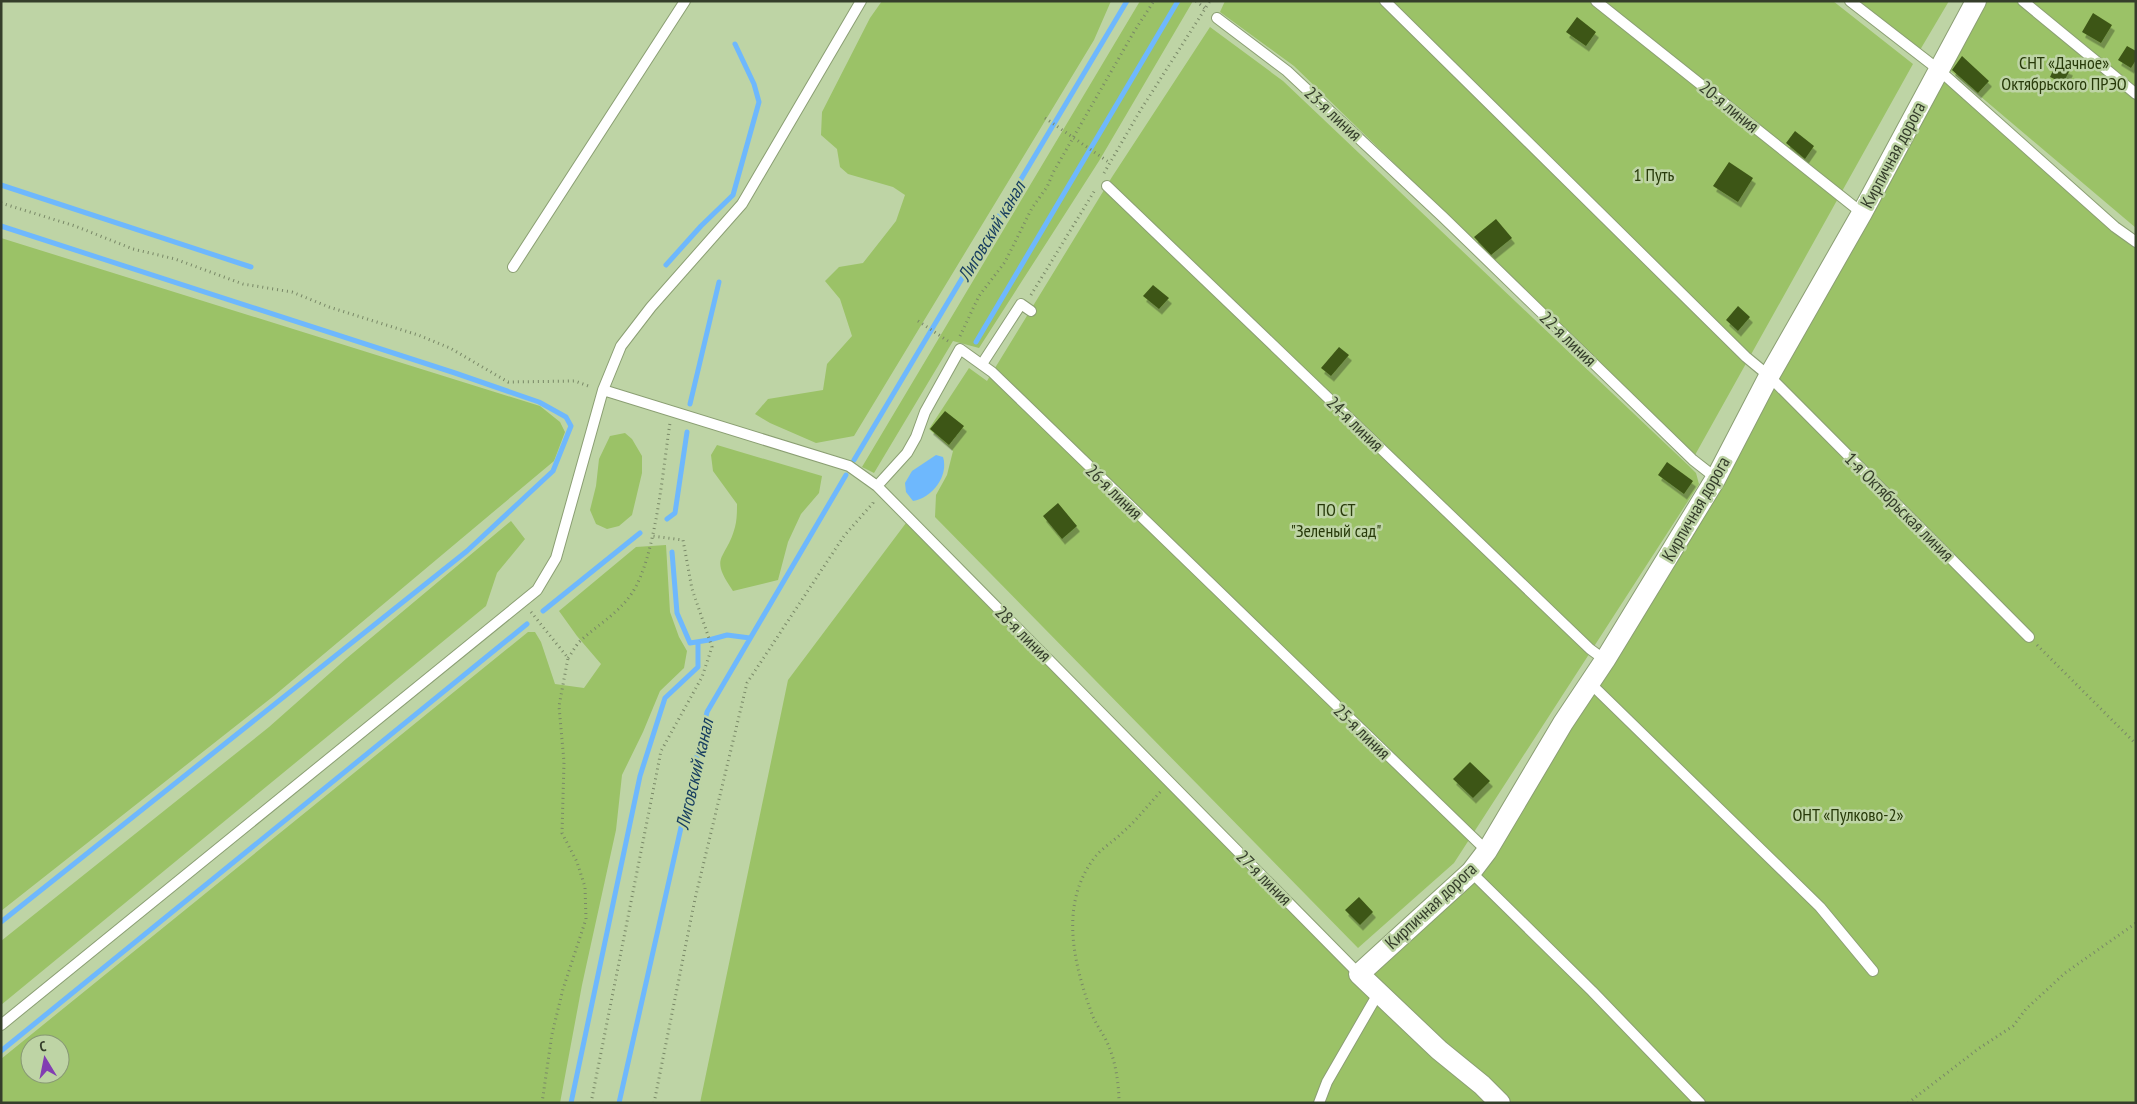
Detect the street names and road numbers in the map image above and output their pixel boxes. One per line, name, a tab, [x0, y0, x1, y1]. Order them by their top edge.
street label: 20-я линия	[1695, 76, 1764, 138]
street label: 23-я линия	[1300, 81, 1367, 146]
street label: Кирпичная дорога	[1855, 98, 1930, 212]
street label: 22-я линия	[1535, 306, 1602, 371]
street label: 24-я линия	[1322, 391, 1389, 456]
street label: 1-я Октябрьская линия	[1840, 447, 1959, 566]
street label: Кирпичная дорога	[1656, 452, 1735, 565]
street label: 26-я линия	[1081, 459, 1148, 524]
street label: 28-я линия	[990, 601, 1056, 667]
street label: 25-я линия	[1329, 699, 1396, 764]
street label: 27-я линия	[1232, 845, 1297, 910]
street label: Кирпичная дорога	[1380, 857, 1481, 954]

